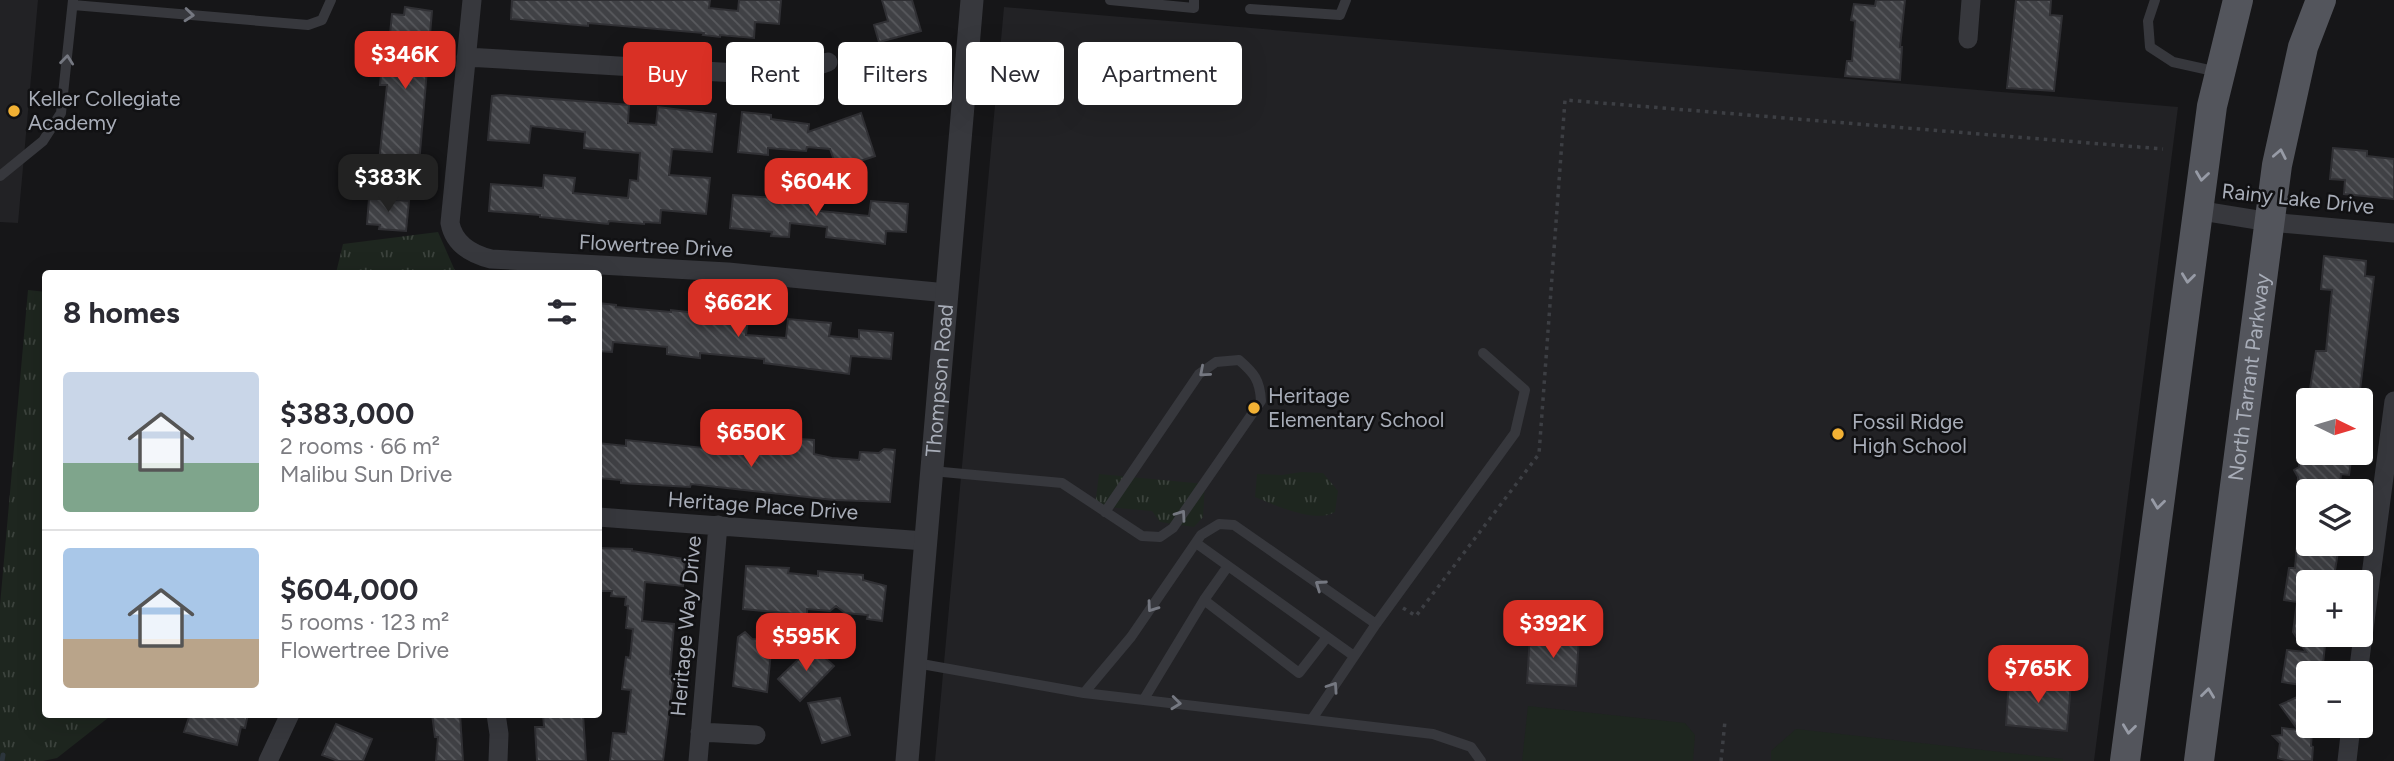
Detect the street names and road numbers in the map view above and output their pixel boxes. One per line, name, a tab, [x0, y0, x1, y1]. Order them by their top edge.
street label: Rainy Lake Drive	[2221, 178, 2376, 219]
street label: Flowertree Drive	[578, 229, 734, 262]
street label: North Tarrant Parkway	[2223, 272, 2275, 482]
street label: Thompson Road	[920, 303, 958, 458]
street label: Heritage Place Drive	[667, 486, 859, 525]
street label: Heritage Way Drive	[665, 534, 706, 717]

